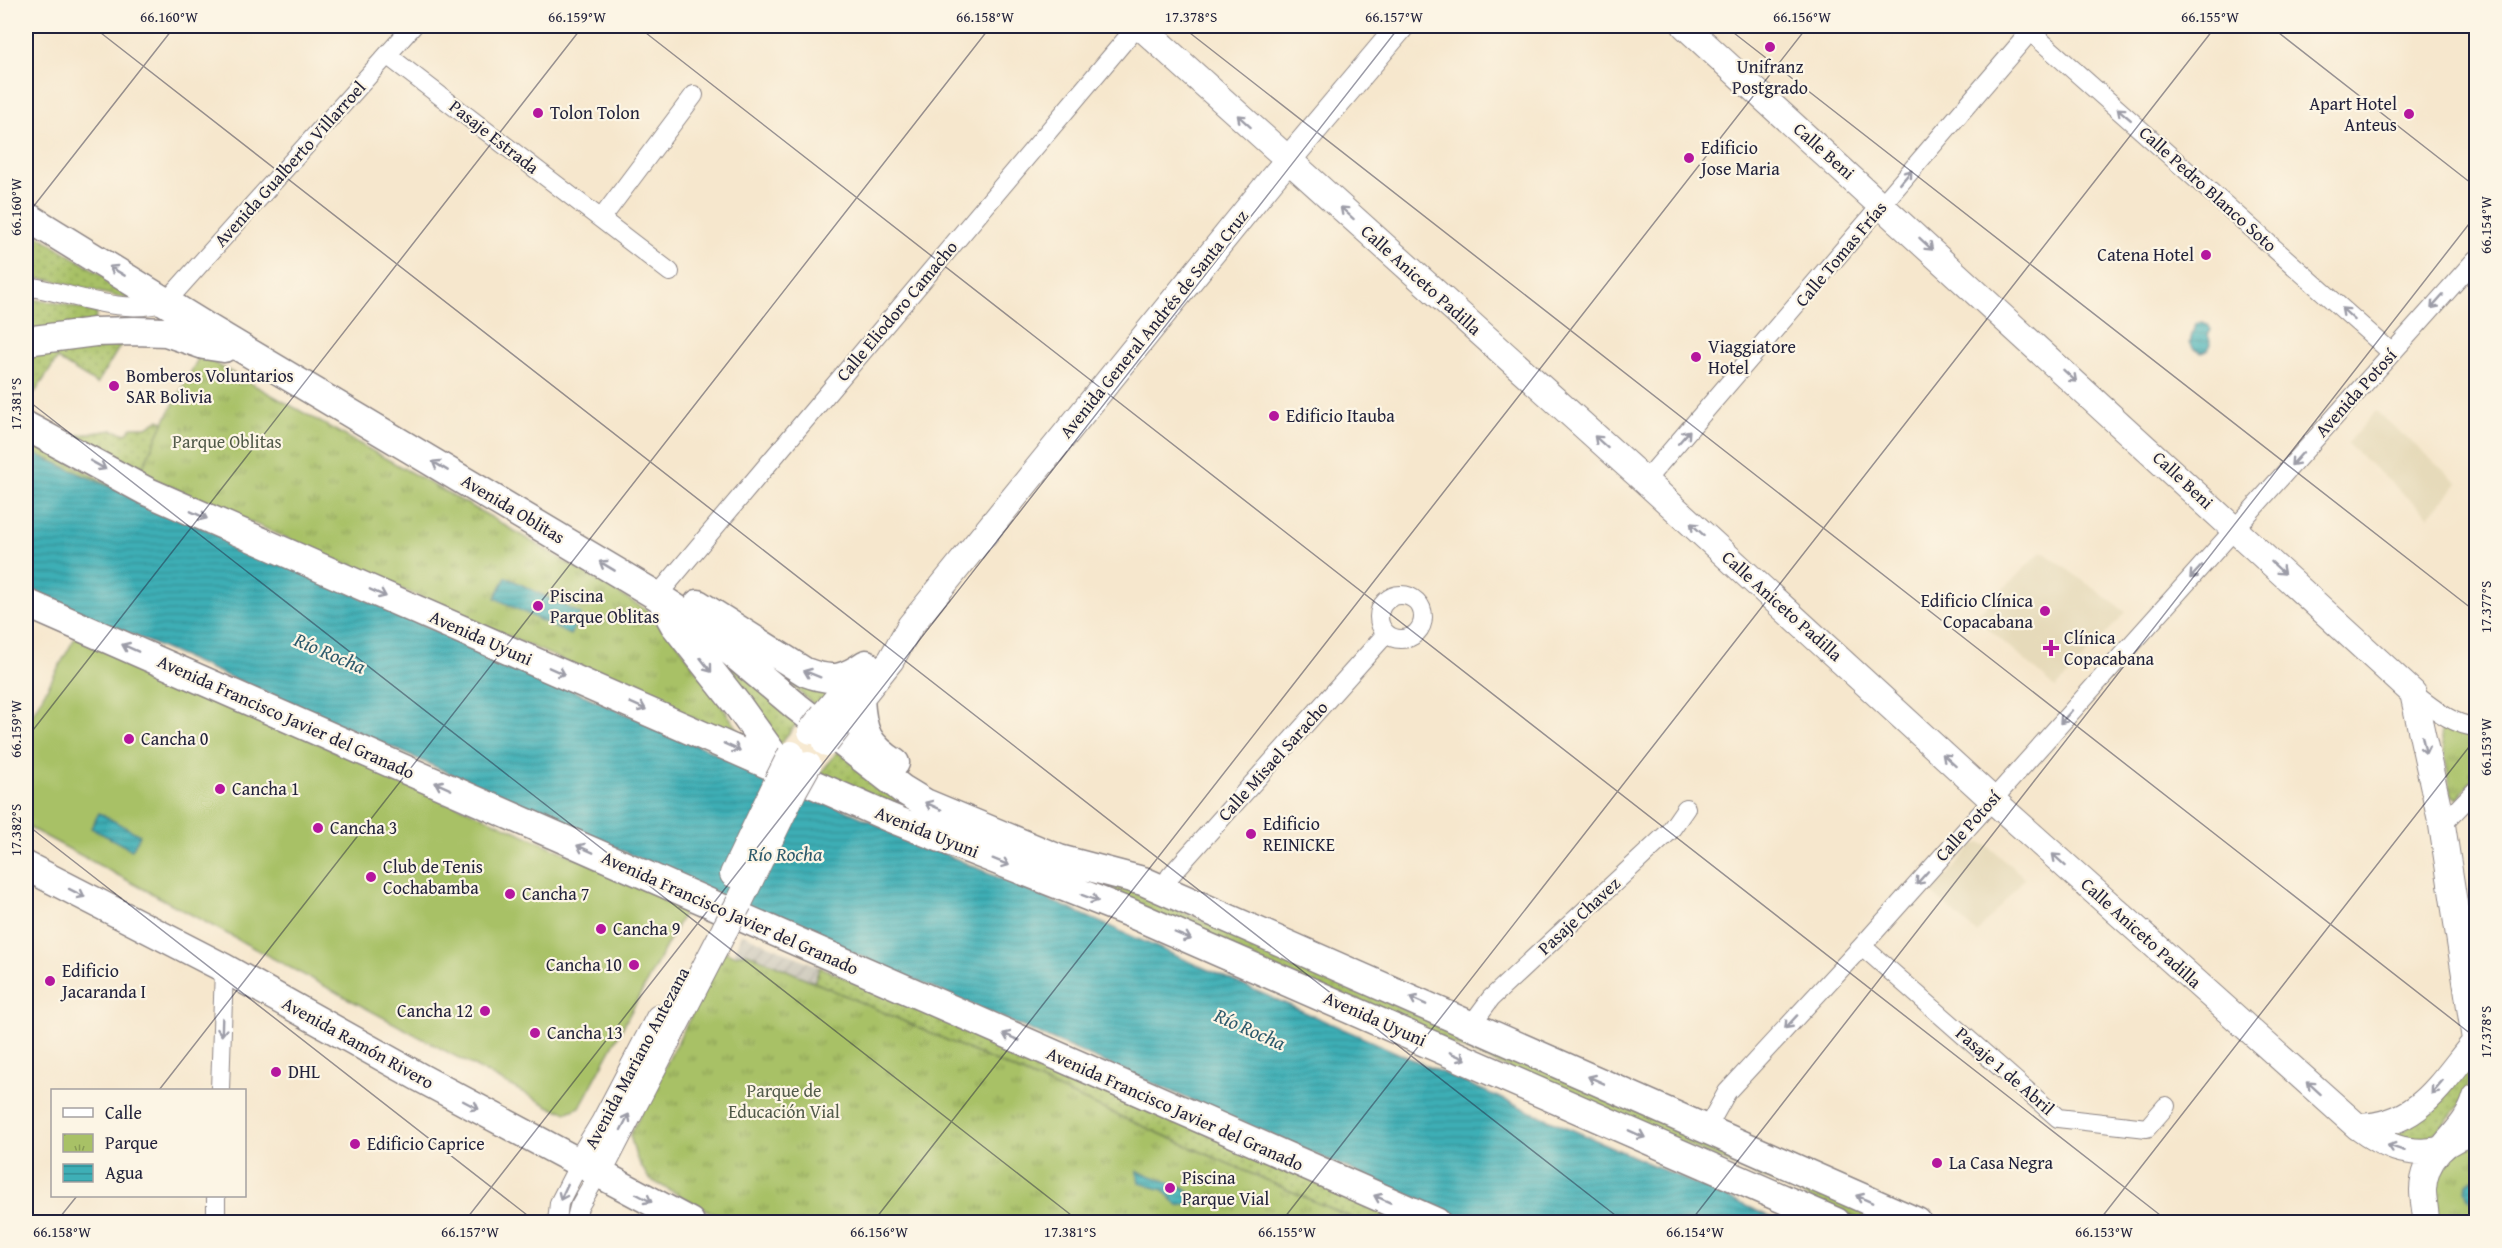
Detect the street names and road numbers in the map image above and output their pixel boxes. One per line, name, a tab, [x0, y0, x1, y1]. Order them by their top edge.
street label: Avenida Gualberto Villarroel	[207, 75, 372, 253]
street label: Pasaje Estrada	[444, 93, 545, 181]
street label: Calle Beni	[1788, 116, 1861, 186]
street label: Calle Pedro Blanco Soto	[2133, 119, 2283, 258]
street label: Calle Tomas Frías	[1788, 195, 1893, 312]
street label: Avenida General Andrés de Santa Cruz	[1053, 203, 1255, 444]
street label: Calle Aniceto Padilla	[1355, 218, 1488, 342]
street label: Calle Eliodoro Camacho	[829, 234, 964, 387]
street label: Avenida Potosí	[2309, 342, 2403, 443]
street label: Calle Beni	[2147, 444, 2220, 515]
street label: Avenida Oblitas	[456, 467, 570, 550]
street label: Calle Aniceto Padilla	[1716, 544, 1849, 668]
street label: Avenida Uyuni	[425, 603, 537, 672]
street label: Avenida Francisco Javier del Granado	[153, 648, 419, 786]
street label: Calle Misael Saracho	[1211, 694, 1334, 827]
street label: Calle Potosí	[1928, 783, 2008, 867]
street label: Avenida Uyuni	[871, 798, 983, 865]
street label: Avenida Francisco Javier del Granado	[597, 844, 863, 982]
street label: Pasaje Chavez	[1531, 870, 1626, 961]
street label: Calle Aniceto Padilla	[2075, 871, 2208, 995]
street label: Avenida Mariano Antezana	[577, 962, 696, 1154]
street label: Avenida Uyuni	[1319, 984, 1431, 1053]
street label: Avenida Ramón Rivero	[277, 990, 439, 1096]
street label: Pasaje 1 de Abril	[1950, 1020, 2061, 1121]
street label: Avenida Francisco Javier del Granado	[1042, 1040, 1308, 1178]

